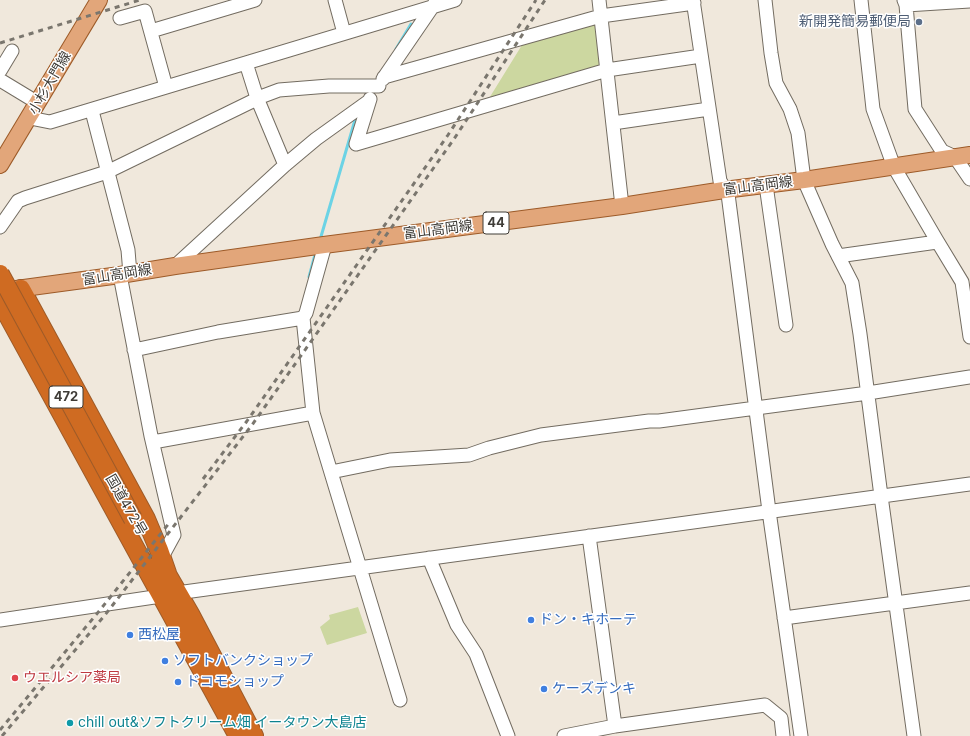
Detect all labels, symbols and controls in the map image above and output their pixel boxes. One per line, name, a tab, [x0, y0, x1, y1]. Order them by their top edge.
place label: 新開発簡易郵便局	[799, 14, 911, 30]
marker: 新開発簡易郵便局	[914, 17, 924, 27]
street label: 小杉大門線	[25, 48, 75, 118]
street label: 富山高岡線	[722, 173, 794, 199]
road number: 44	[483, 212, 509, 234]
street label: 富山高岡線	[402, 217, 474, 243]
street label: 富山高岡線	[81, 261, 153, 289]
road number: 472	[49, 386, 83, 408]
street label: 国道472号	[102, 472, 150, 538]
place label: ドン・キホーテ	[539, 612, 637, 628]
marker: ドン・キホーテ	[526, 615, 536, 625]
place label: 西松屋	[138, 627, 180, 643]
marker: 西松屋	[125, 630, 135, 640]
place label: ソフトバンクショップ	[173, 653, 313, 669]
marker: ソフトバンクショップ	[160, 656, 170, 666]
place label: ウエルシア薬局	[23, 670, 121, 686]
marker: ウエルシア薬局	[10, 673, 20, 683]
place label: ドコモショップ	[186, 674, 284, 690]
marker: ドコモショップ	[173, 677, 183, 687]
place label: ケーズデンキ	[552, 681, 636, 697]
marker: ケーズデンキ	[539, 684, 549, 694]
place label: chill out&ソフトクリーム畑 イータウン大島店	[78, 715, 367, 731]
marker: chill out&ソフトクリーム畑 イータウン大島店	[65, 718, 75, 728]

